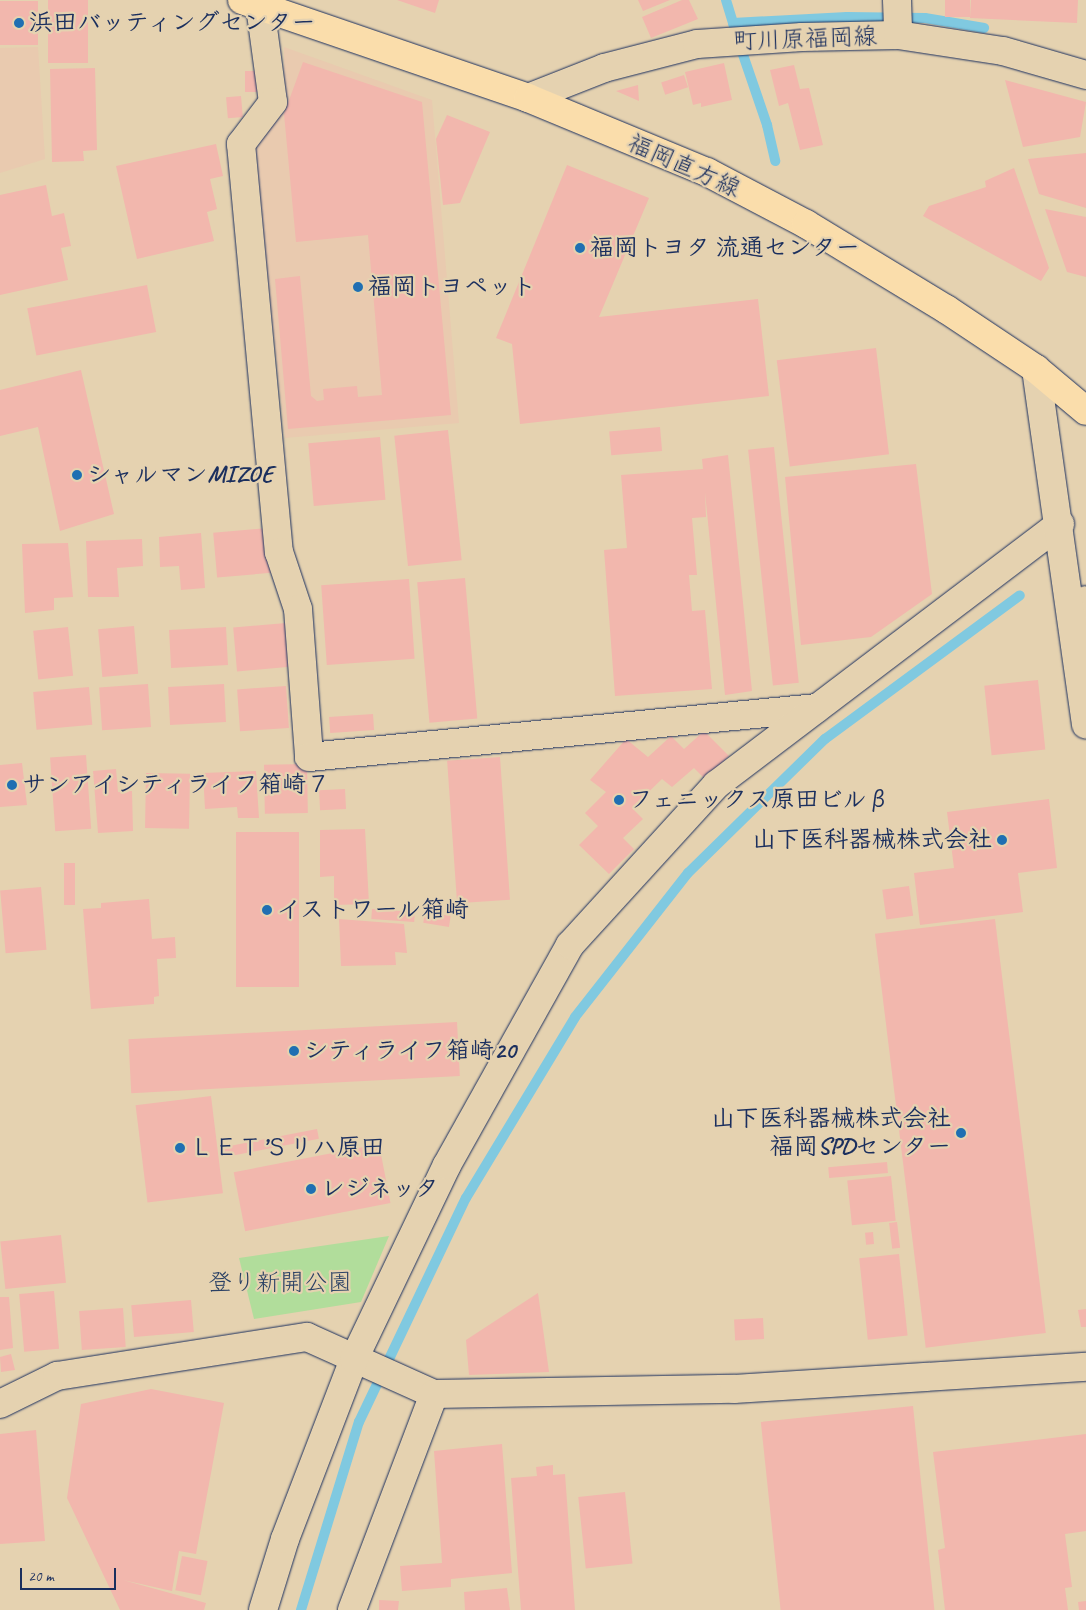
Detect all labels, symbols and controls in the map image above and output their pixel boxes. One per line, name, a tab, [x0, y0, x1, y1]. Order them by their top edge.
place label: 浜田バッティングセンター	[29, 9, 317, 37]
marker: 浜田バッティングセンター	[13, 17, 25, 29]
street label: 町川原福岡線	[733, 22, 877, 56]
street label: 福岡直方線	[623, 128, 745, 204]
place label: 福岡トヨタ 流通センター	[590, 234, 860, 262]
marker: 福岡トヨタ 流通センター	[574, 242, 586, 254]
place label: 福岡トヨペット	[368, 273, 536, 301]
marker: 福岡トヨペット	[352, 281, 364, 293]
place label: シャルマンMIZOE	[87, 461, 272, 489]
marker: シャルマンMIZOE	[71, 469, 83, 481]
place label: サンアイシティライフ箱崎７	[22, 771, 334, 799]
marker: サンアイシティライフ箱崎７	[6, 779, 18, 791]
place label: フェニックス原田ビルβ	[629, 786, 893, 814]
marker: フェニックス原田ビルβ	[613, 794, 625, 806]
place label: 山下医科器械株式会社	[752, 826, 992, 854]
marker: 山下医科器械株式会社	[996, 834, 1008, 846]
place label: イストワール箱崎	[277, 896, 469, 924]
marker: イストワール箱崎	[261, 904, 273, 916]
place label: シティライフ箱崎20	[304, 1037, 518, 1065]
marker: シティライフ箱崎20	[288, 1045, 300, 1057]
place label: 山下医科器械株式会社 福岡SPDセンター	[711, 1105, 951, 1161]
marker: 山下医科器械株式会社 福岡SPDセンター	[955, 1127, 967, 1139]
place label: ＬＥＴ’Ｓリハ原田	[190, 1134, 385, 1162]
marker: ＬＥＴ’Ｓリハ原田	[174, 1142, 186, 1154]
place label: レジネッタ	[321, 1175, 441, 1203]
marker: レジネッタ	[305, 1183, 317, 1195]
park label: 登り新開公園	[208, 1269, 352, 1297]
scale bar	[22, 1558, 119, 1590]
text: 20 m	[28, 1567, 54, 1586]

